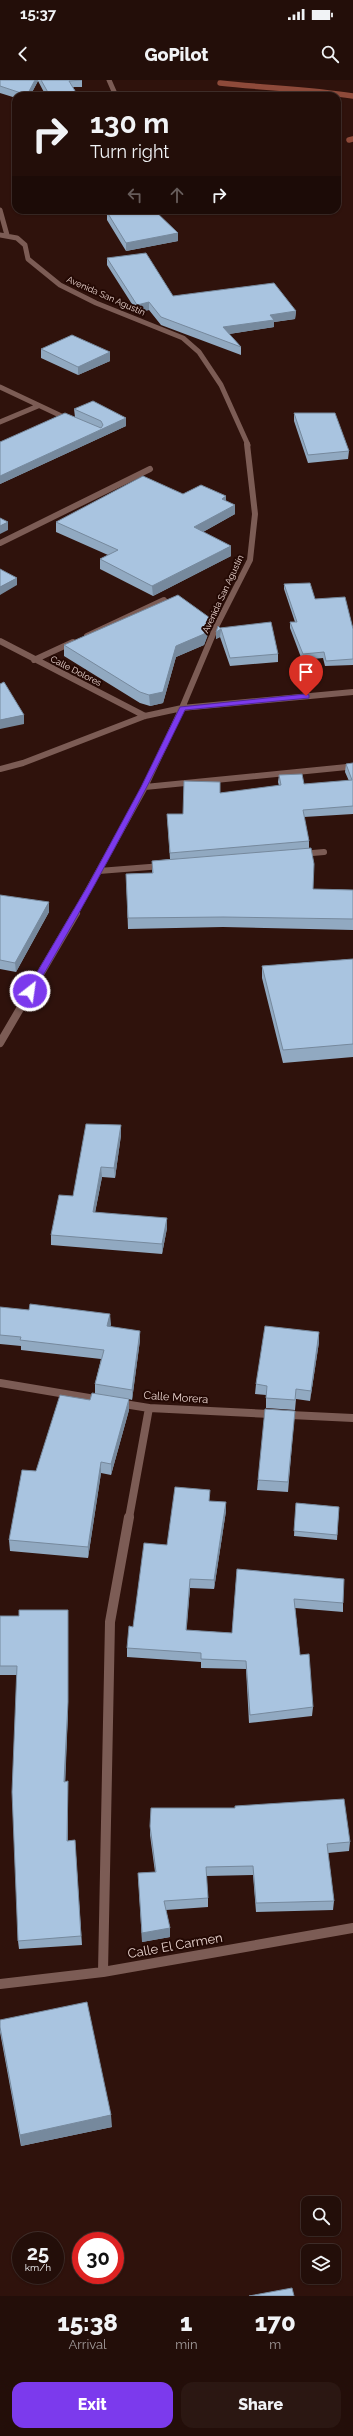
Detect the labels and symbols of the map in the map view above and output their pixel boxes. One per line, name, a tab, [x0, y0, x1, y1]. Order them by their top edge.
street label: Avenida San Agustín	[65, 274, 147, 318]
street label: Avenida San Agustín	[201, 553, 245, 635]
street label: Calle Dolores	[49, 654, 104, 688]
pin	[289, 655, 323, 696]
position arrow	[9.0, 970, 51.0, 1012]
street label: Calle Morera	[143, 1389, 209, 1406]
street label: Calle El Carmen	[126, 1930, 224, 1961]
speed limit sign: 30	[72, 2232, 124, 2284]

